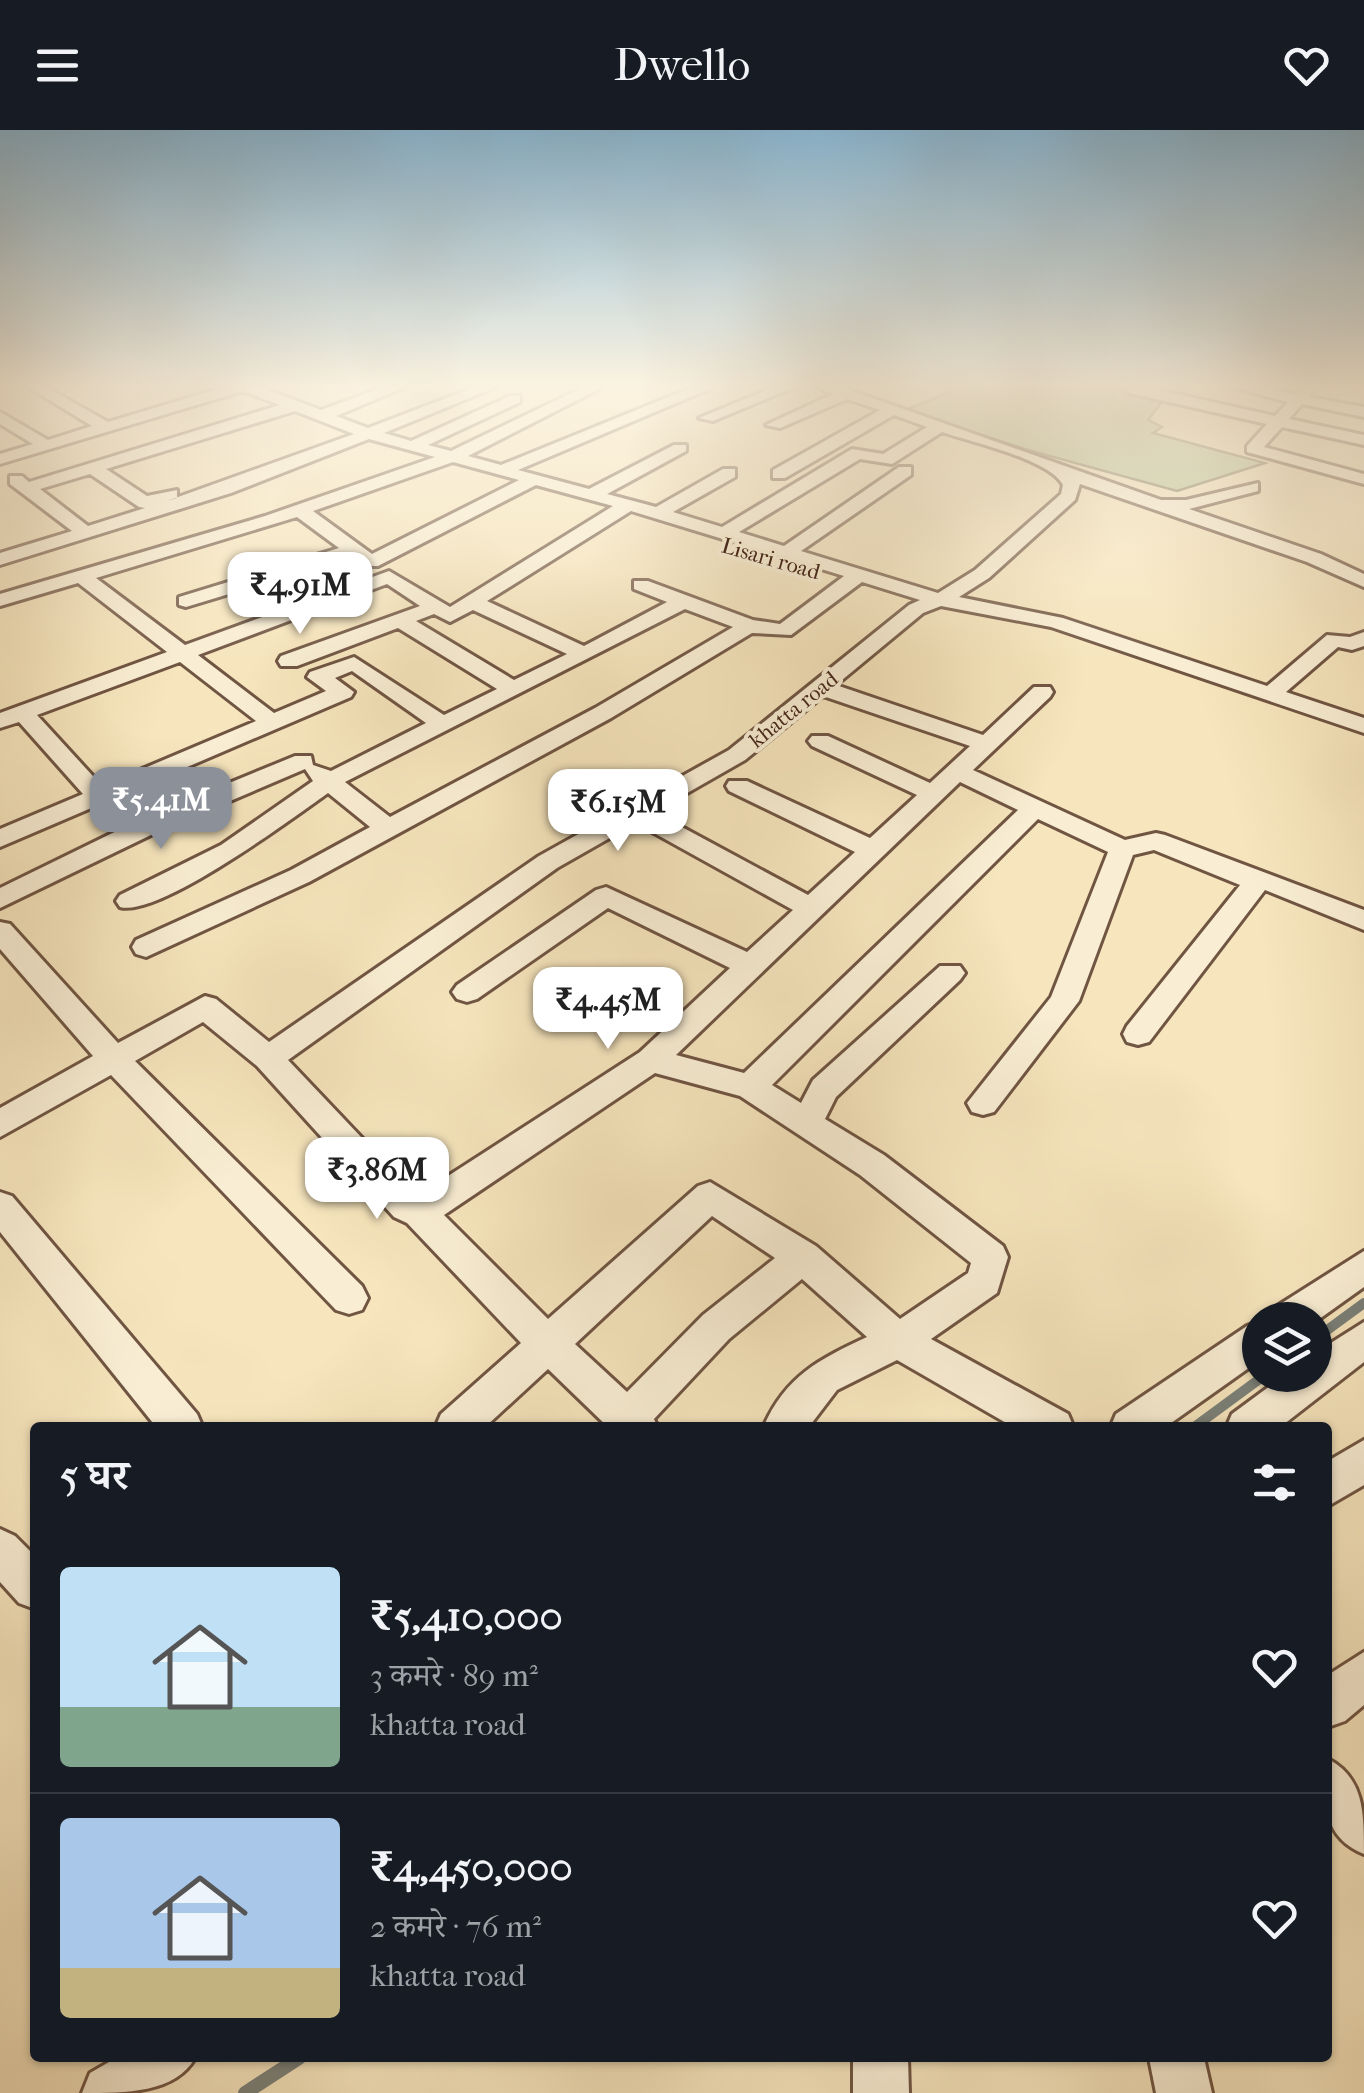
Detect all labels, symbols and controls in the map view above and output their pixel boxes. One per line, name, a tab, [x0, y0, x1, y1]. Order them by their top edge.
icon: menu	[30, 38, 85, 93]
icon: heart	[1279, 38, 1334, 93]
text: Dwello	[614, 39, 750, 92]
street label: Lisari road	[719, 533, 824, 586]
pin: ₹4.91M	[219, 552, 381, 637]
text: ₹4.91M	[249, 566, 351, 603]
street label: khatta road	[744, 665, 844, 754]
pin: ₹5.41M	[80, 767, 242, 852]
pin: ₹6.15M	[537, 769, 699, 854]
text: ₹5.41M	[112, 781, 210, 818]
text: ₹6.15M	[570, 783, 666, 820]
pin: ₹4.45M	[527, 967, 689, 1052]
text: ₹4.45M	[555, 981, 661, 1018]
pin: ₹3.86M	[296, 1137, 458, 1222]
text: ₹3.86M	[327, 1151, 427, 1188]
map controls	[1242, 1302, 1332, 1392]
button: layers	[1242, 1302, 1332, 1392]
text: 5 घर	[60, 1451, 129, 1500]
icon: filters	[1247, 1455, 1302, 1510]
text: ₹5,410,000	[370, 1592, 563, 1641]
icon: home	[140, 1607, 260, 1727]
icon: heart	[1247, 1640, 1302, 1695]
text: 3 कमरे · 89 m²	[370, 1657, 538, 1694]
text: khatta road	[370, 1706, 526, 1743]
text: ₹4,450,000	[370, 1843, 573, 1892]
icon: home	[140, 1858, 260, 1978]
icon: heart	[1247, 1891, 1302, 1946]
text: 2 कमरे · 76 m²	[370, 1908, 541, 1945]
text: khatta road	[370, 1957, 526, 1994]

